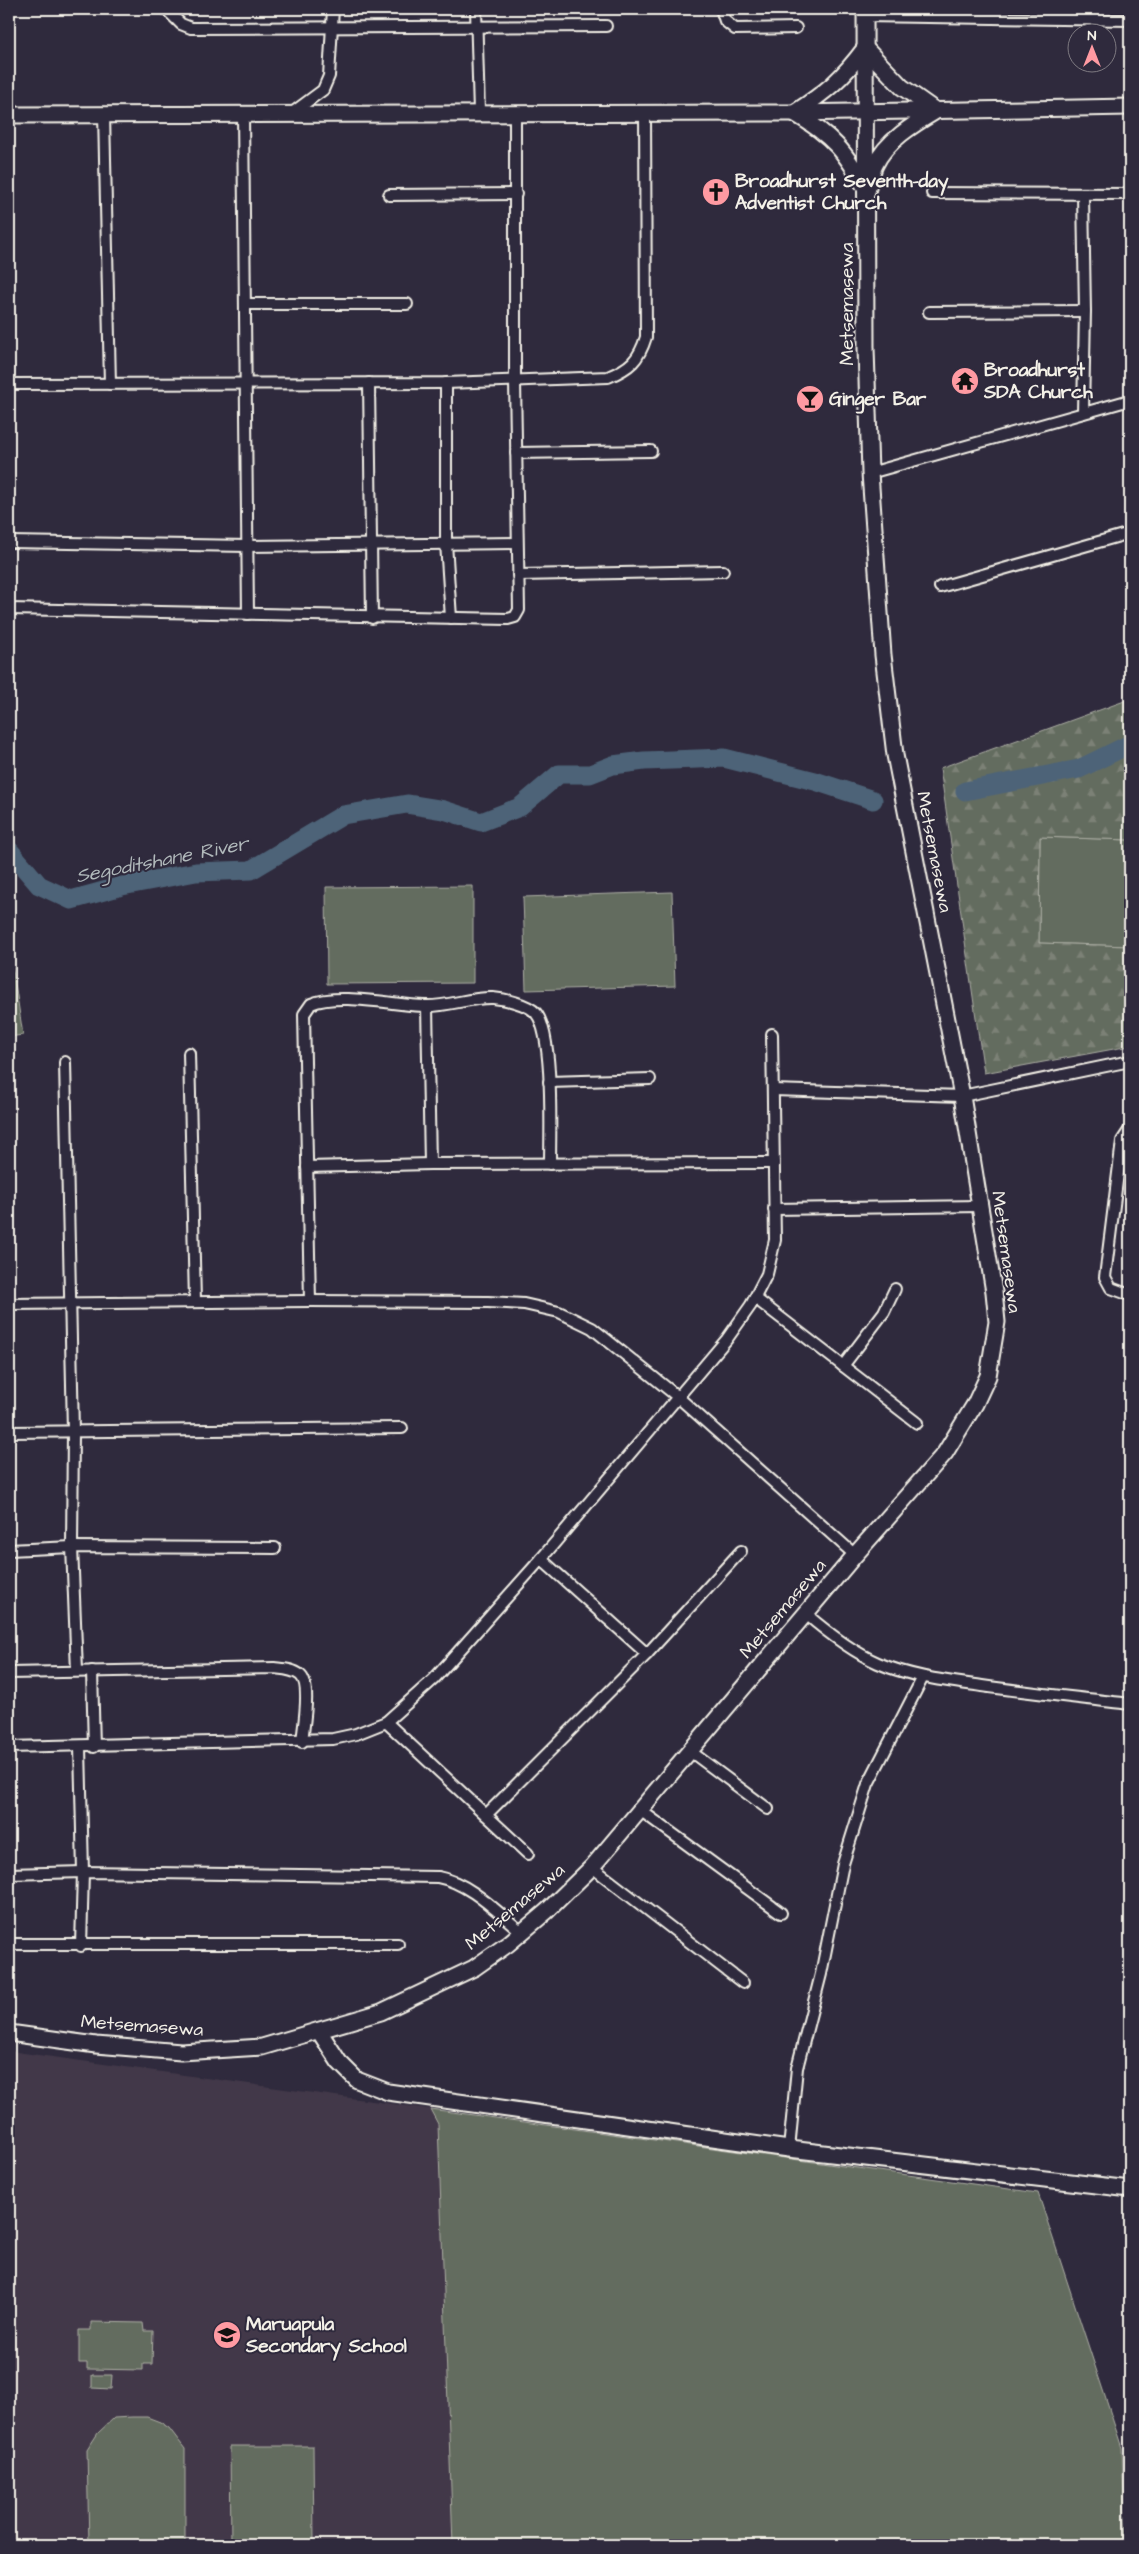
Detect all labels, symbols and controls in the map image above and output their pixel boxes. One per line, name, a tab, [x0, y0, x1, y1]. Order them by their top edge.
north arrow	[1066, 22, 1116, 72]
text: N	[1088, 26, 1097, 46]
place label: Broadhurst Seventh-day Adventist Church	[735, 168, 949, 217]
church icon: Broadhurst Seventh-day Adventist Church	[701, 177, 731, 207]
street label: Metsemasewa	[834, 242, 861, 365]
place label: Broadhurst SDA Church	[983, 357, 1093, 406]
temple icon: Broadhurst SDA Church	[950, 366, 980, 396]
bar icon: Ginger Bar	[795, 384, 825, 414]
place label: Ginger Bar	[829, 386, 927, 414]
street label: Metsemasewa	[909, 789, 959, 915]
water label: Segoditshane River	[73, 829, 253, 891]
street label: Metsemasewa	[984, 1189, 1028, 1315]
street label: Metsemasewa	[733, 1553, 833, 1665]
street label: Metsemasewa	[459, 1857, 571, 1957]
street label: Metsemasewa	[80, 2008, 205, 2044]
place label: Maruapula Secondary School	[245, 2311, 407, 2361]
school or university icon: Maruapula Secondary School	[212, 2320, 242, 2350]

